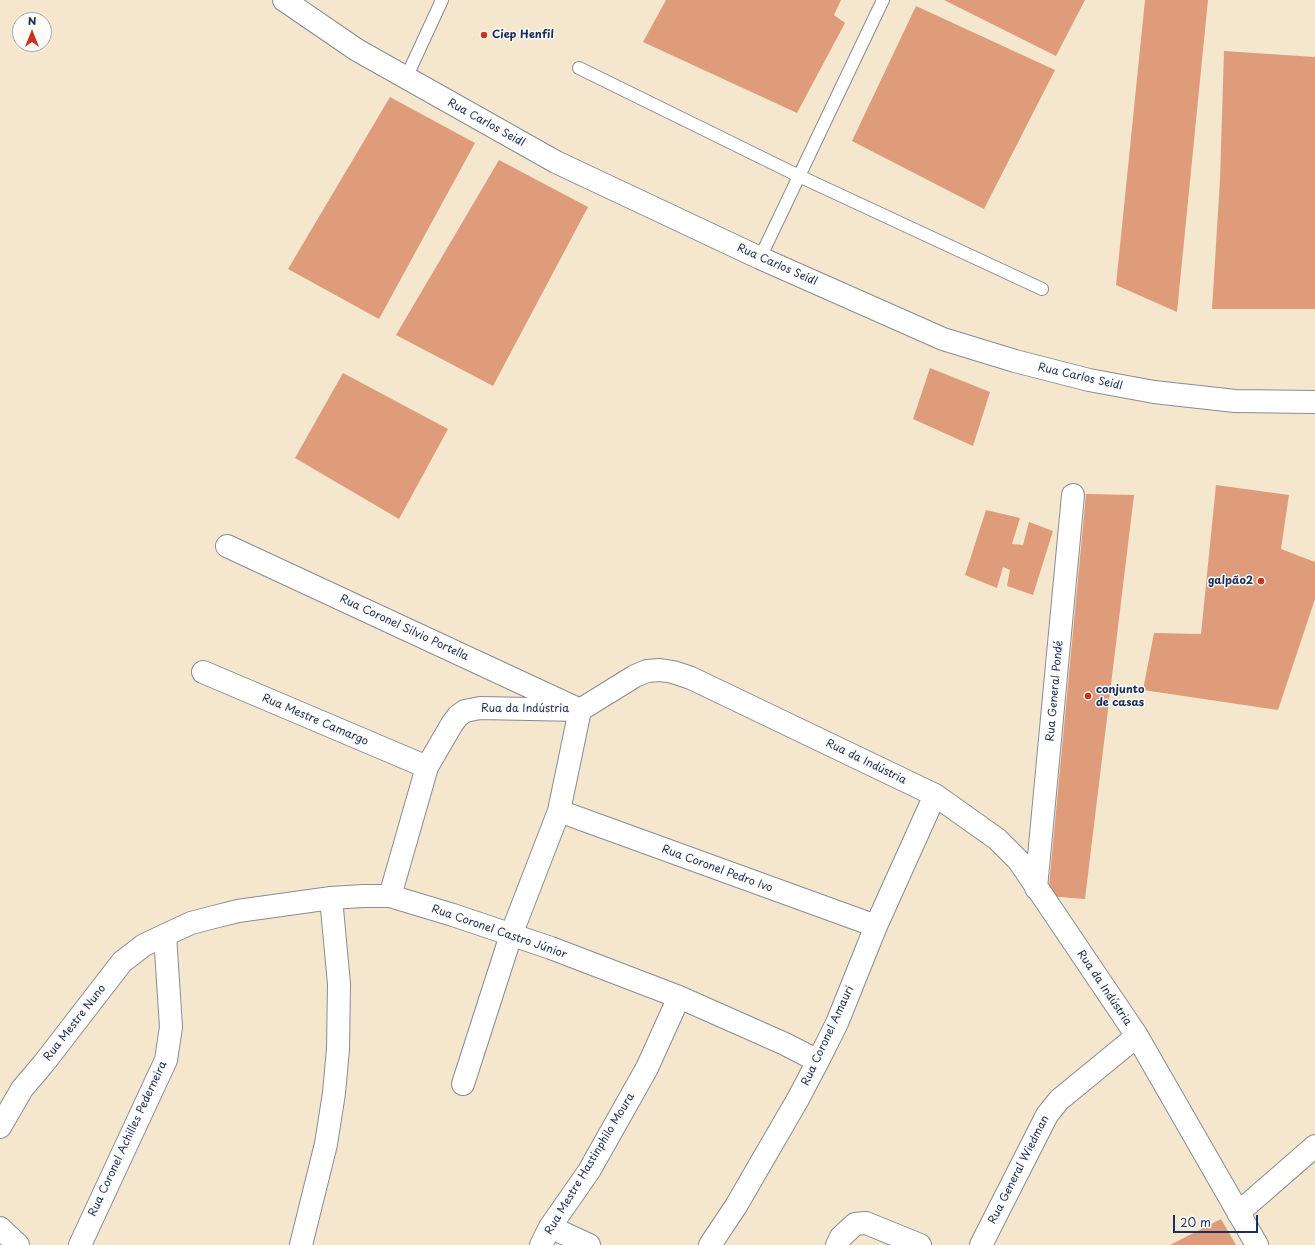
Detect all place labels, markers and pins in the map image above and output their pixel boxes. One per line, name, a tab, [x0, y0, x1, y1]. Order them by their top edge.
place label: Ciep Henfil	[492, 28, 554, 42]
marker: Ciep Henfil	[479, 30, 489, 40]
place label: galpão2	[1208, 574, 1253, 588]
marker: galpão2	[1256, 576, 1266, 586]
place label: conjunto de casas	[1096, 683, 1144, 709]
marker: conjunto de casas	[1083, 691, 1093, 701]

